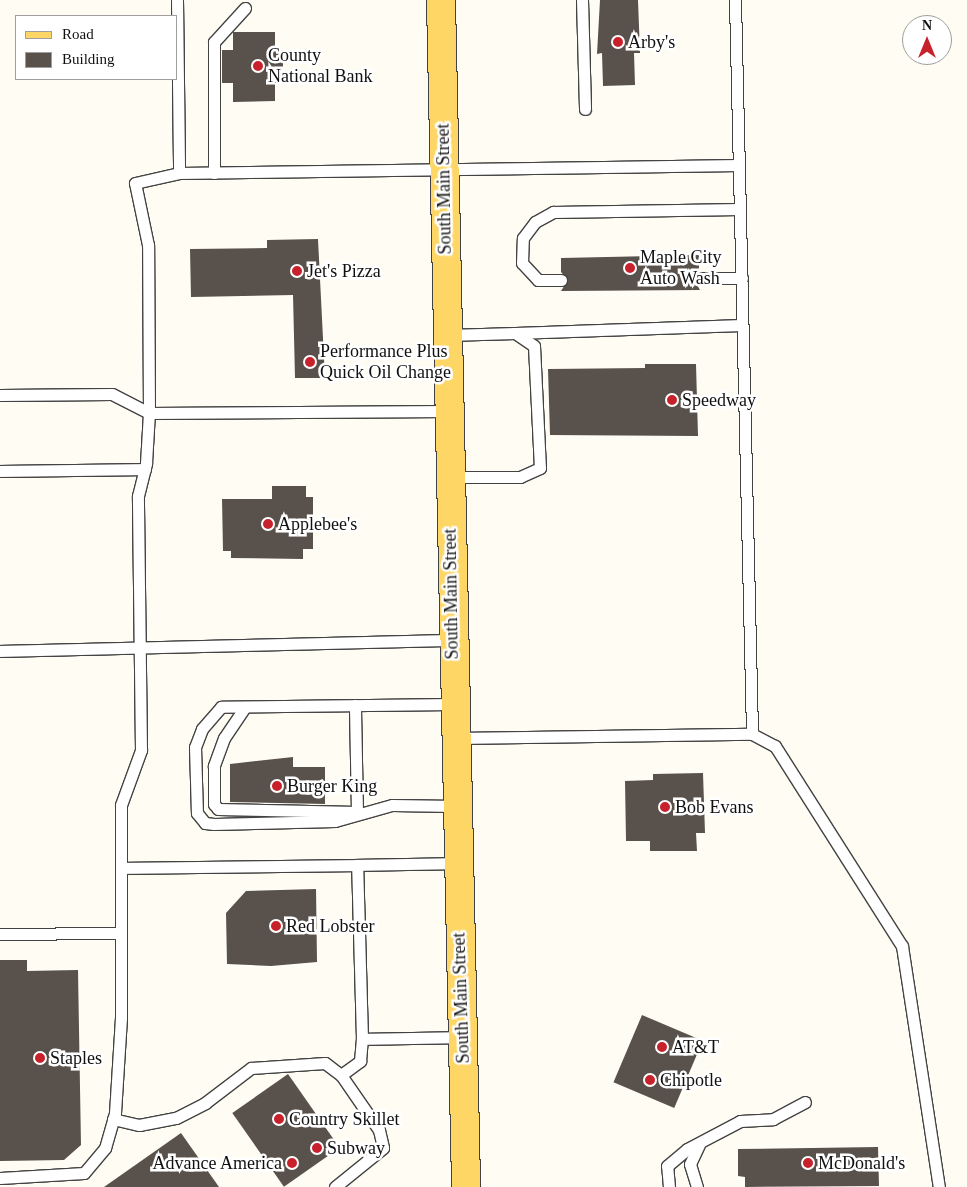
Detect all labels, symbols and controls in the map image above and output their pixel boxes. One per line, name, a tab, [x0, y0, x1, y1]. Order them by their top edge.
legend	[15, 15, 178, 80]
north arrow	[902, 15, 952, 65]
text: N	[922, 18, 932, 33]
text: Road	[62, 26, 94, 42]
place label: Arby's	[628, 31, 675, 53]
marker: Arby's	[612, 36, 624, 48]
place label: County National Bank	[268, 45, 372, 88]
text: Building	[62, 51, 115, 67]
marker: County National Bank	[252, 60, 264, 72]
street label: South Main Street	[432, 123, 456, 255]
place label: Maple City Auto Wash	[640, 247, 721, 290]
place label: Jet's Pizza	[307, 260, 381, 282]
marker: Maple City Auto Wash	[624, 262, 636, 274]
marker: Jet's Pizza	[291, 265, 303, 277]
place label: Performance Plus Quick Oil Change	[320, 341, 451, 384]
marker: Performance Plus Quick Oil Change	[304, 356, 316, 368]
place label: Speedway	[682, 389, 756, 411]
marker: Speedway	[666, 394, 678, 406]
place label: Applebee's	[278, 513, 357, 535]
marker: Applebee's	[262, 518, 274, 530]
street label: South Main Street	[439, 528, 463, 660]
place label: Burger King	[287, 775, 377, 797]
marker: Burger King	[271, 780, 283, 792]
place label: Bob Evans	[675, 796, 753, 818]
marker: Bob Evans	[659, 801, 671, 813]
place label: Red Lobster	[286, 915, 374, 937]
marker: Red Lobster	[270, 920, 282, 932]
street label: South Main Street	[448, 932, 474, 1064]
place label: AT&T	[672, 1036, 719, 1058]
marker: AT&T	[656, 1041, 668, 1053]
place label: Staples	[50, 1047, 102, 1069]
marker: Staples	[34, 1052, 46, 1064]
place label: Chipotle	[660, 1069, 722, 1091]
marker: Chipotle	[644, 1074, 656, 1086]
place label: Country Skillet	[289, 1108, 400, 1130]
marker: Country Skillet	[273, 1113, 285, 1125]
place label: Subway	[327, 1137, 385, 1159]
marker: Subway	[311, 1142, 323, 1154]
place label: Advance America	[152, 1152, 282, 1174]
place label: McDonald's	[818, 1152, 905, 1174]
marker: Advance America	[286, 1157, 298, 1169]
marker: McDonald's	[802, 1157, 814, 1169]

